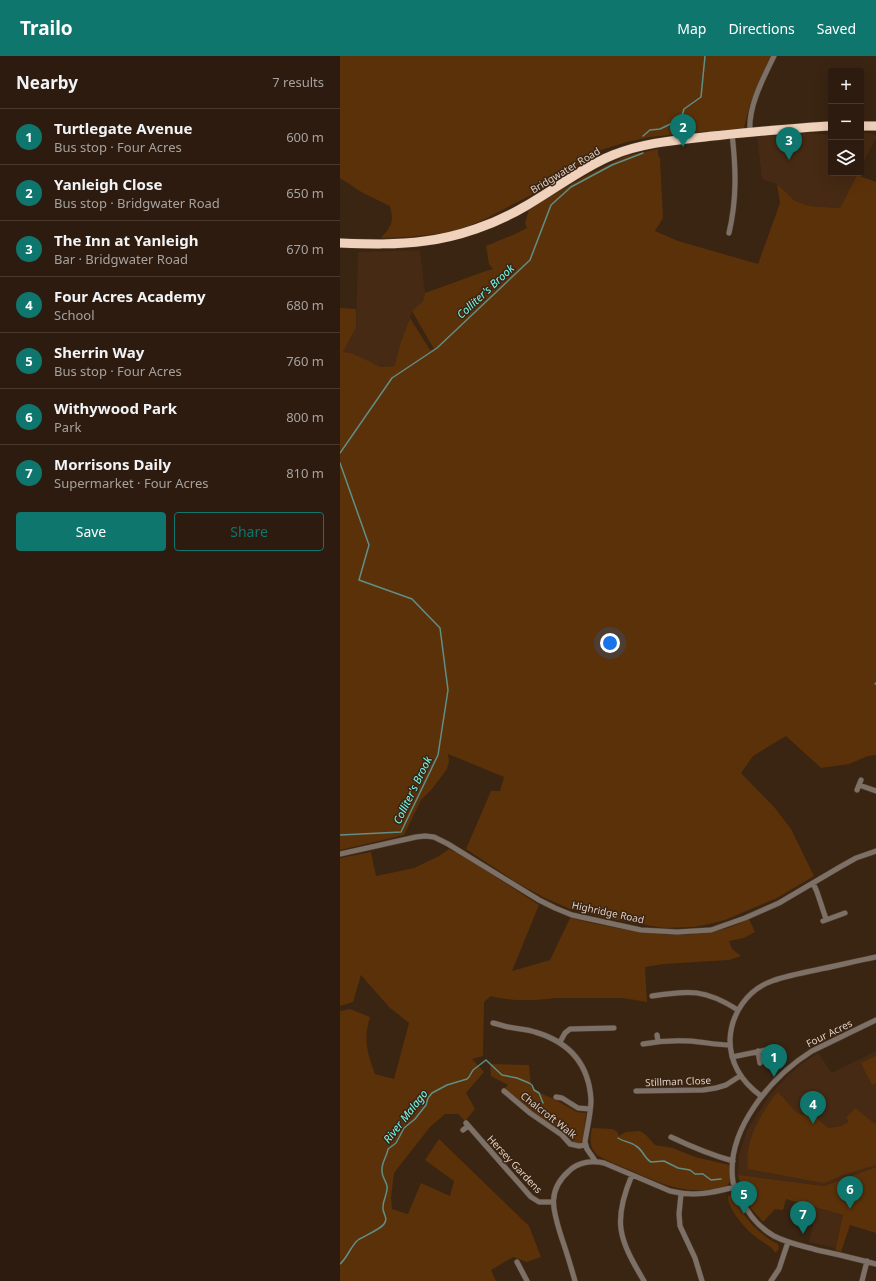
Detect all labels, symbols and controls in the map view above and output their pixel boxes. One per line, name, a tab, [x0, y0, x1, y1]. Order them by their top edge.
text: Trailo	[20, 15, 73, 41]
text: Map	[677, 19, 706, 38]
text: Directions	[728, 19, 795, 38]
text: Saved	[817, 19, 856, 38]
map controls	[828, 68, 864, 176]
button: +	[828, 68, 864, 104]
text: Nearby	[16, 71, 78, 94]
text: 7 results	[272, 73, 324, 91]
button: −	[828, 104, 864, 140]
pin: 2	[670, 114, 696, 147]
text: Turtlegate Avenue	[54, 118, 192, 138]
pin: 3	[776, 127, 802, 160]
text: 1	[25, 128, 33, 146]
text: 600 m	[286, 128, 324, 146]
text: Bus stop · Four Acres	[54, 138, 182, 156]
button: layers	[828, 140, 864, 176]
street label: Bridgwater Road	[528, 144, 602, 196]
text: Yanleigh Close	[54, 174, 162, 194]
text: 2	[25, 184, 33, 202]
text: 650 m	[286, 184, 324, 202]
text: Bus stop · Bridgwater Road	[54, 194, 220, 212]
text: The Inn at Yanleigh	[54, 230, 198, 250]
text: 3	[25, 240, 33, 258]
text: 670 m	[286, 240, 324, 258]
text: Bar · Bridgwater Road	[54, 250, 188, 268]
water label: Colliter's Brook	[453, 260, 517, 322]
text: Four Acres Academy	[54, 286, 206, 306]
text: 4	[25, 296, 33, 314]
text: 680 m	[286, 296, 324, 314]
text: School	[54, 306, 95, 324]
text: Sherrin Way	[54, 342, 144, 362]
text: 5	[25, 352, 33, 370]
text: 760 m	[286, 352, 324, 370]
text: Bus stop · Four Acres	[54, 362, 182, 380]
text: Withywood Park	[54, 398, 177, 418]
text: 6	[25, 408, 33, 426]
text: 800 m	[286, 408, 324, 426]
text: Park	[54, 418, 81, 436]
text: Morrisons Daily	[54, 454, 171, 474]
text: 7	[25, 464, 33, 482]
text: 810 m	[286, 464, 324, 482]
text: Supermarket · Four Acres	[54, 474, 209, 492]
button: Save	[16, 512, 166, 551]
button: Share	[174, 512, 324, 551]
your location	[600, 633, 620, 653]
water label: Colliter's Brook	[389, 753, 435, 826]
street label: Highridge Road	[571, 898, 645, 926]
street label: Four Acres	[804, 1016, 855, 1050]
pin: 1	[761, 1044, 787, 1077]
street label: Stillman Close	[645, 1073, 712, 1089]
water label: River Malago	[379, 1086, 431, 1146]
street label: Chalcroft Walk	[518, 1089, 581, 1142]
pin: 4	[800, 1091, 826, 1124]
street label: Hersey Gardens	[484, 1132, 546, 1196]
pin: 6	[837, 1176, 863, 1209]
pin: 5	[731, 1181, 757, 1214]
pin: 7	[790, 1201, 816, 1234]

